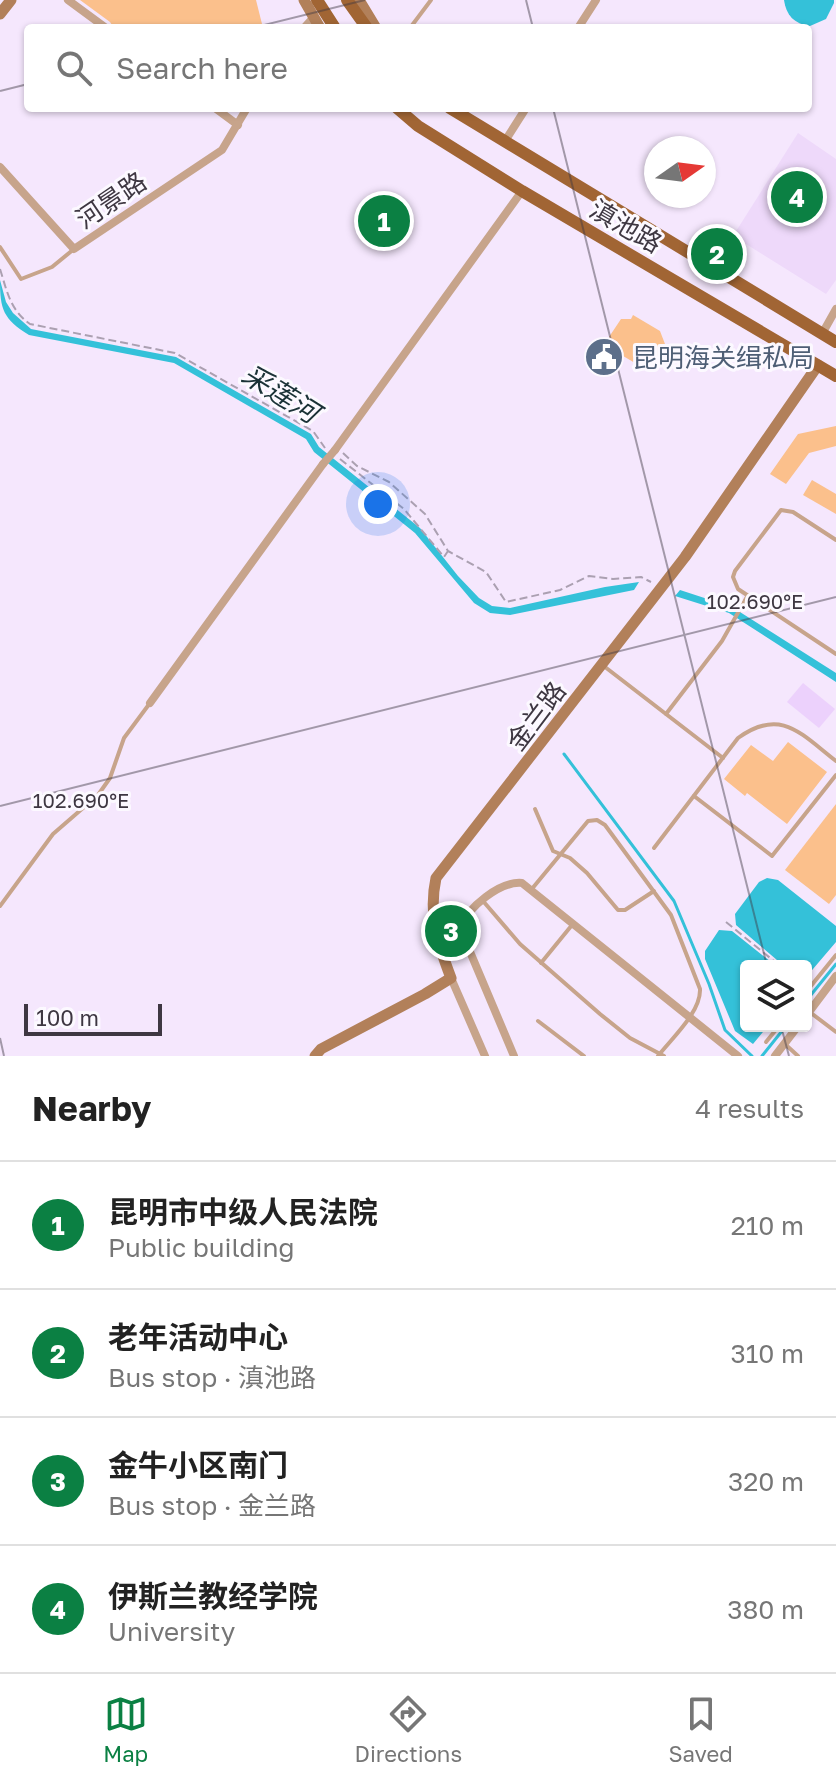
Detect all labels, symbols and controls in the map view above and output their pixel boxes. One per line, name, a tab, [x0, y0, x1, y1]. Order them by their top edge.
search box	[24, 24, 812, 112]
icon: search	[52, 46, 96, 90]
text: Search here	[116, 50, 288, 86]
north arrow	[644, 136, 716, 208]
street label: 河景路	[70, 165, 152, 235]
pin: 4	[771, 167, 823, 227]
pin: 1	[358, 191, 410, 251]
street label: 滇池路	[584, 193, 668, 259]
pin: 2	[691, 224, 743, 284]
public building icon: 昆明海关缉私局	[583, 336, 625, 378]
place label: 昆明海关缉私局	[632, 342, 814, 373]
water label: 采莲河	[237, 357, 330, 432]
your location	[358, 484, 398, 524]
text: 102.690°E	[707, 589, 803, 613]
street label: 金兰路	[500, 676, 572, 756]
text: 102.690°E	[33, 788, 129, 812]
pin: 3	[425, 901, 477, 961]
map controls	[740, 960, 812, 1032]
button: layers	[740, 960, 812, 1032]
scale bar	[24, 1000, 162, 1036]
text: 100 m	[36, 1004, 99, 1031]
text: Nearby	[32, 1088, 152, 1128]
text: 4 results	[695, 1093, 804, 1124]
text: 昆明市中级人民法院	[108, 1194, 378, 1230]
text: 1	[51, 1210, 65, 1241]
text: 210 m	[731, 1210, 804, 1241]
text: Public building	[108, 1232, 294, 1263]
text: 老年活动中心	[108, 1319, 288, 1355]
text: 2	[50, 1338, 66, 1369]
text: 310 m	[731, 1338, 804, 1369]
text: Bus stop · 滇池路	[108, 1362, 316, 1393]
text: 金牛小区南门	[108, 1447, 288, 1483]
text: 3	[50, 1466, 66, 1497]
text: 320 m	[728, 1466, 804, 1497]
text: Bus stop · 金兰路	[108, 1490, 316, 1521]
text: 伊斯兰教经学院	[108, 1578, 318, 1614]
text: 4	[50, 1594, 66, 1625]
text: 380 m	[727, 1594, 804, 1625]
text: University	[108, 1616, 235, 1647]
tab: Map	[103, 1692, 148, 1767]
tab: Directions	[355, 1692, 462, 1767]
tab: Saved	[669, 1692, 733, 1767]

